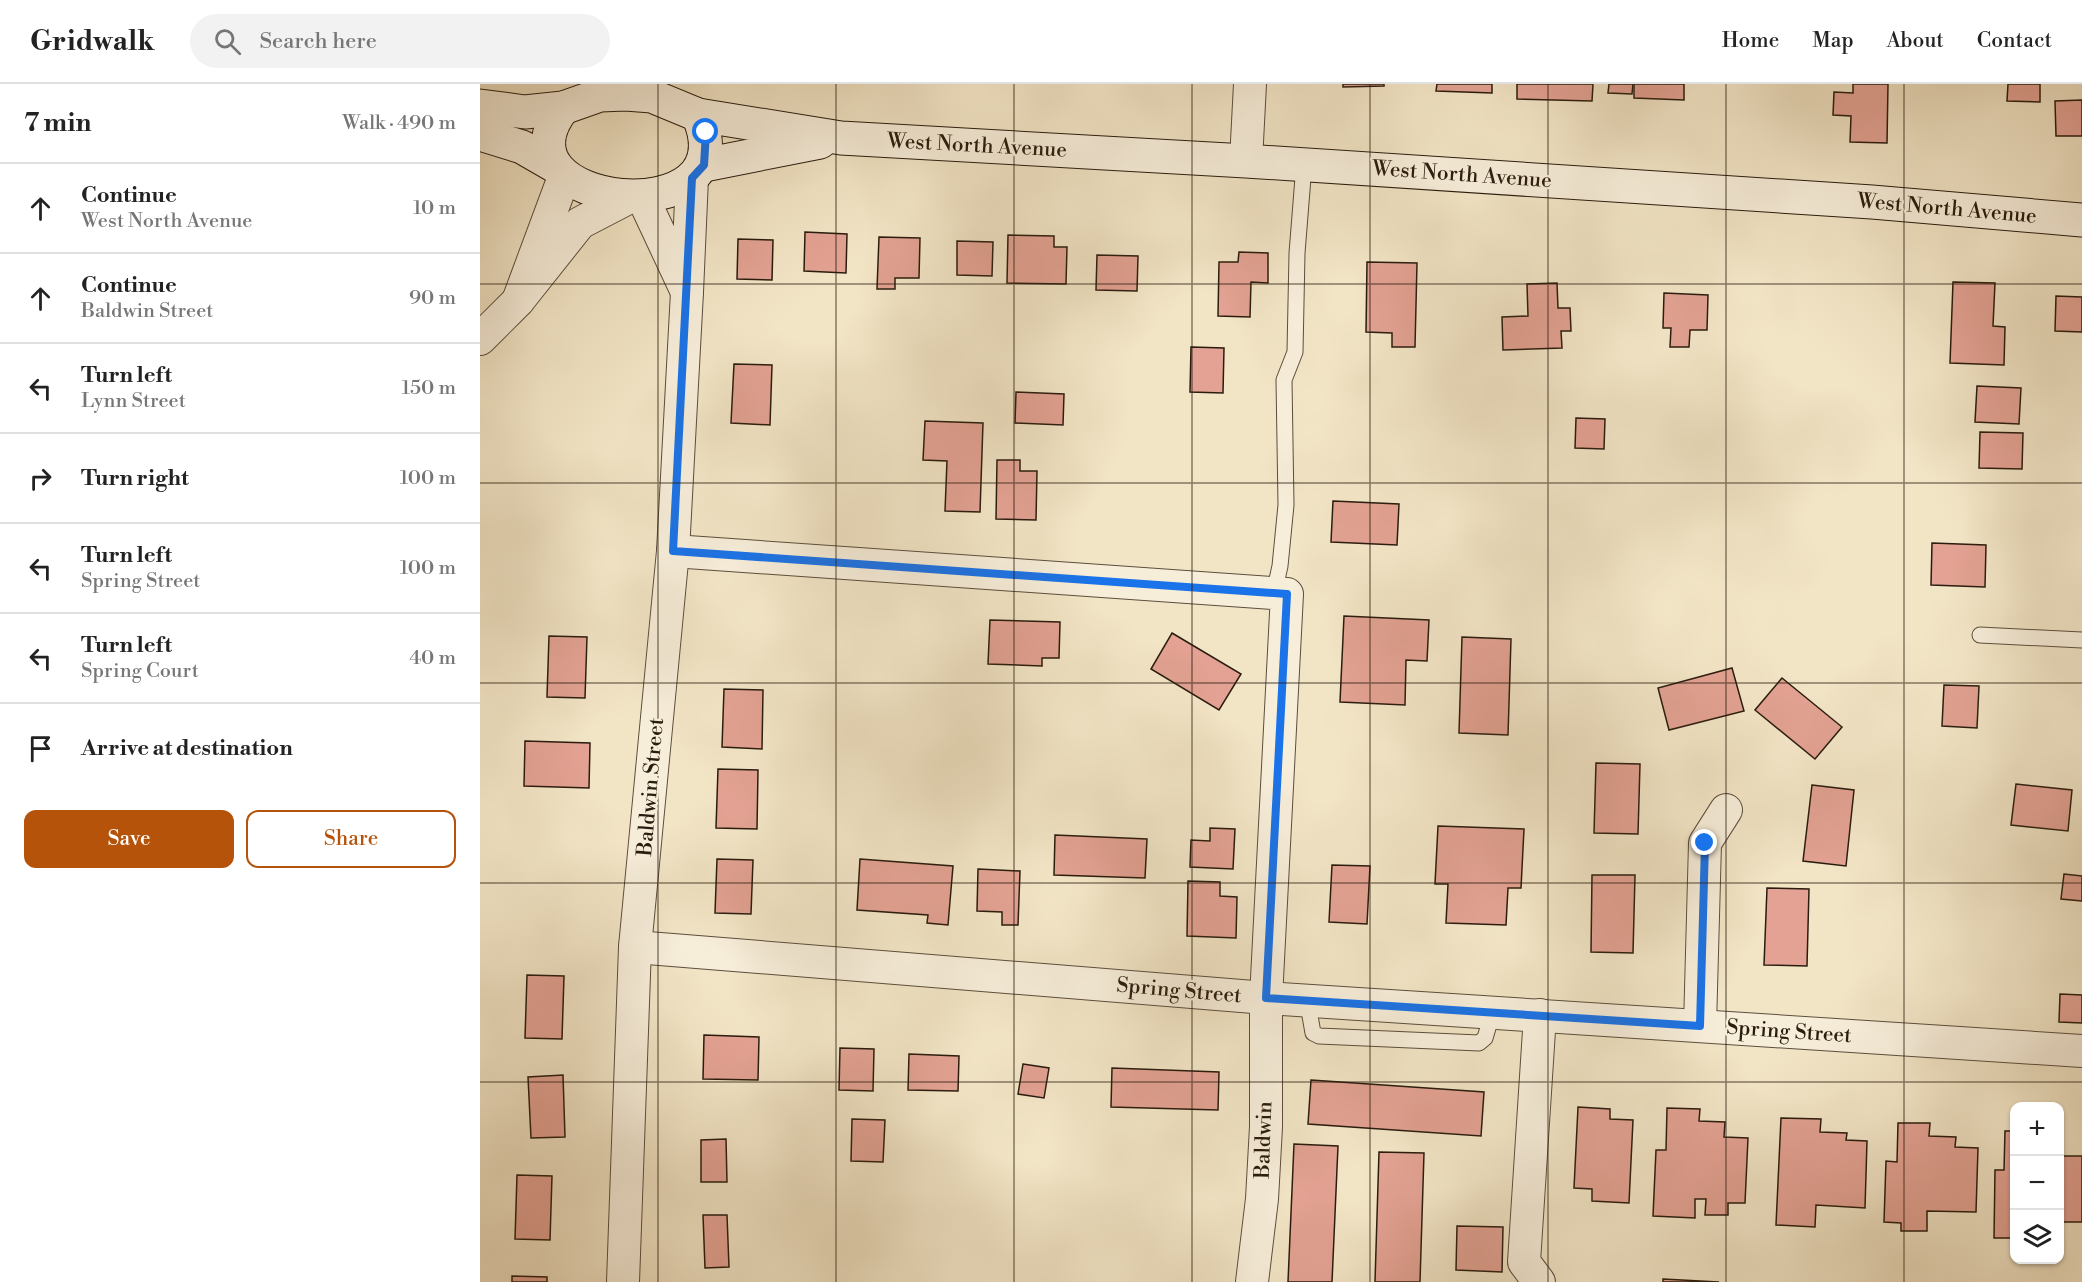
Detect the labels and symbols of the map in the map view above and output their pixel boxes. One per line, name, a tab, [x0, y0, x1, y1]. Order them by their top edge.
route start	[692, 118, 718, 144]
street label: West North Avenue	[885, 128, 1068, 164]
street label: West North Avenue	[1370, 156, 1553, 194]
street label: West North Avenue	[1855, 188, 2038, 230]
street label: Baldwin Street	[632, 716, 670, 858]
route end	[1691, 829, 1717, 855]
street label: Spring Street	[1115, 973, 1243, 1009]
street label: Spring Street	[1726, 1015, 1853, 1049]
street label: Baldwin	[1250, 1100, 1278, 1180]

